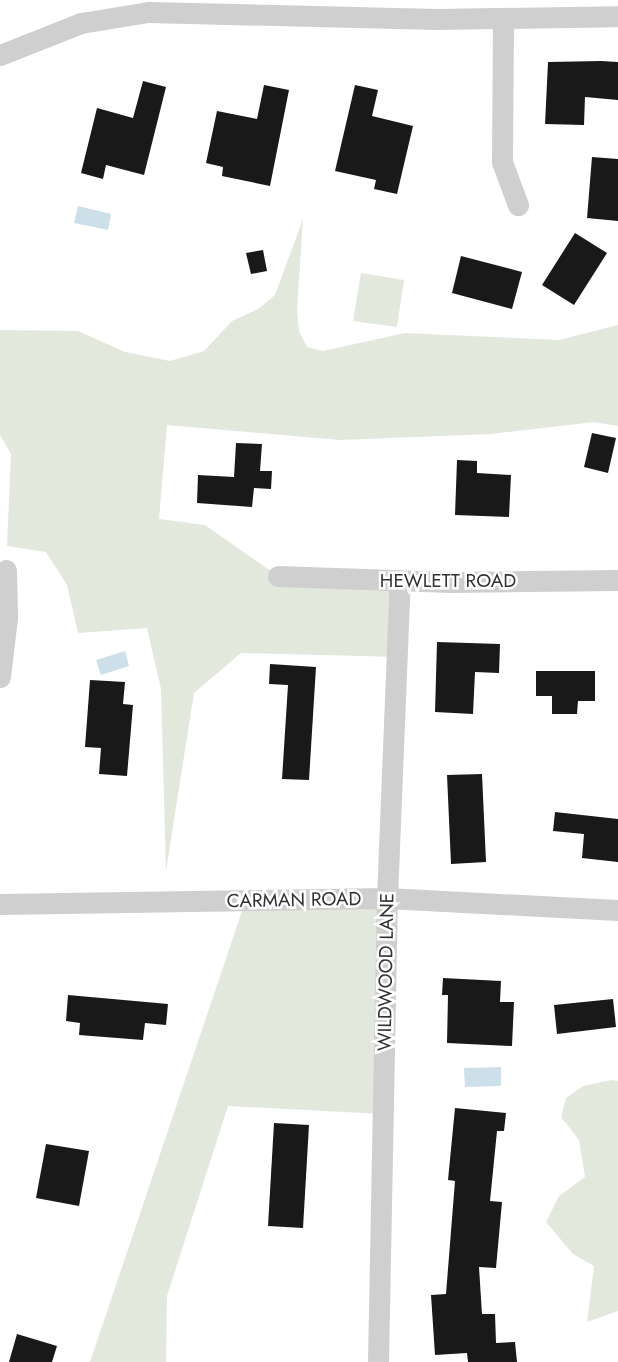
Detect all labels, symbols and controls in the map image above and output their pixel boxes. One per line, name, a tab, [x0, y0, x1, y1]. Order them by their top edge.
street label: HEWLETT ROAD	[380, 570, 516, 592]
street label: CARMAN ROAD	[226, 887, 362, 913]
street label: WILDWOOD LANE	[373, 893, 399, 1051]

